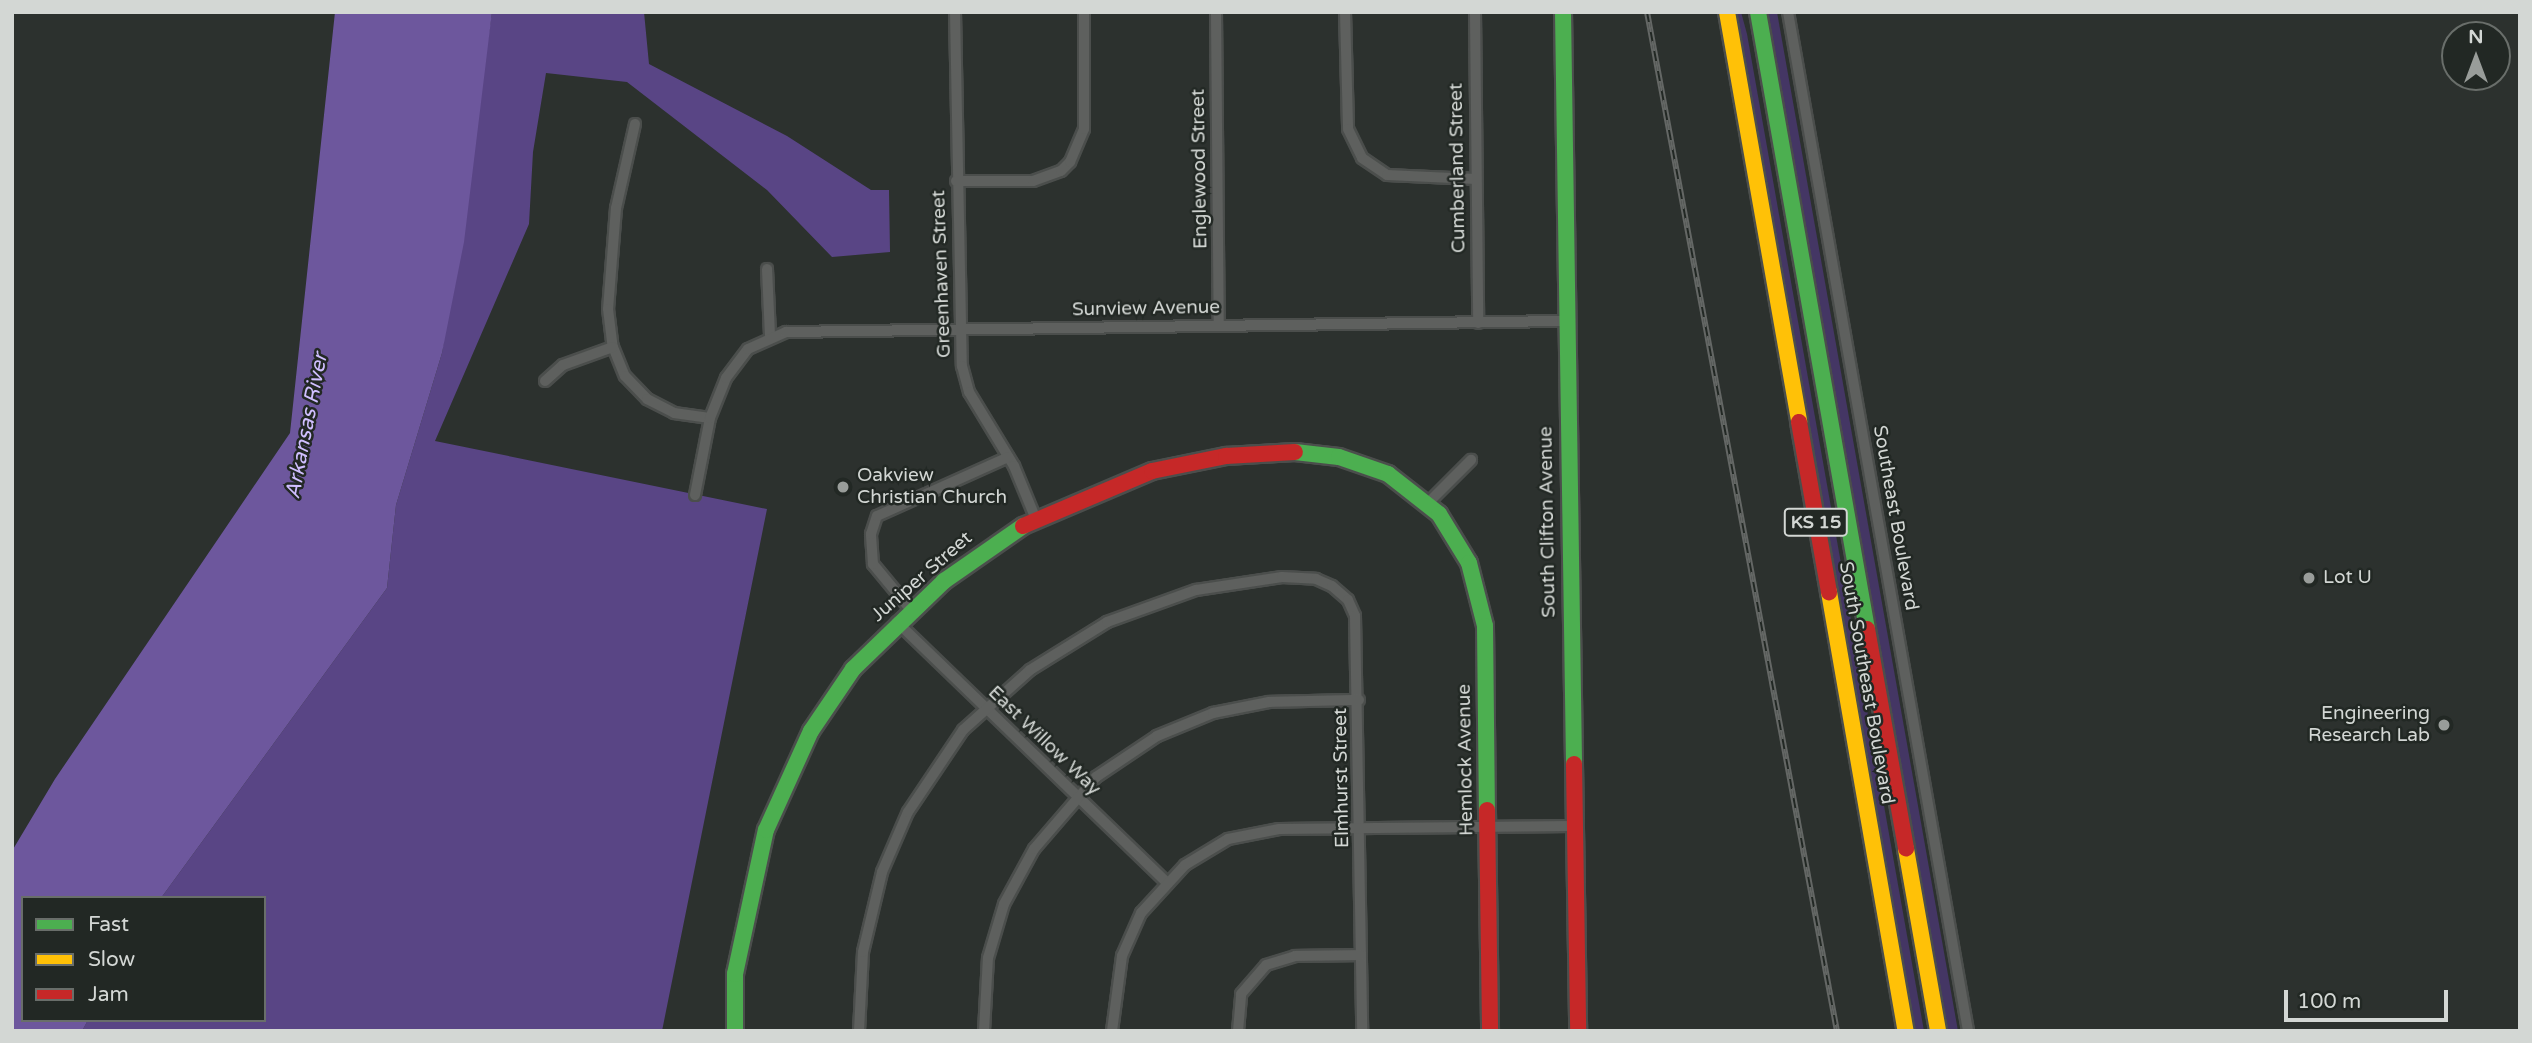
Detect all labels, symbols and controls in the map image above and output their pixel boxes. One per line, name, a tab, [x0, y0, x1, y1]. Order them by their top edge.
north arrow	[2441, 21, 2511, 91]
text: N	[2468, 26, 2484, 48]
street label: Cumberland Street	[1445, 83, 1471, 253]
street label: Englewood Street	[1187, 89, 1213, 249]
street label: Greenhaven Street	[928, 190, 956, 358]
street label: Sunview Avenue	[1072, 296, 1220, 322]
water label: Arkansas River	[281, 351, 333, 501]
street label: Southeast Boulevard	[1867, 424, 1923, 612]
street label: South Clifton Avenue	[1535, 426, 1561, 618]
place label: Oakview Christian Church	[857, 465, 1007, 509]
marker: Oakview Christian Church	[835, 479, 851, 495]
road number: KS 15	[1783, 508, 1849, 536]
street label: Juniper Street	[867, 527, 977, 627]
street label: South Southeast Boulevard	[1833, 560, 1899, 806]
place label: Lot U	[2323, 567, 2372, 589]
marker: Lot U	[2301, 570, 2317, 586]
street label: East Willow Way	[983, 682, 1105, 800]
street label: Hemlock Avenue	[1453, 684, 1479, 836]
place label: Engineering Research Lab	[2308, 703, 2430, 747]
street label: Elmhurst Street	[1329, 708, 1355, 848]
marker: Engineering Research Lab	[2436, 717, 2452, 733]
legend	[21, 896, 266, 1022]
text: Fast	[88, 912, 129, 937]
text: Slow	[88, 947, 135, 972]
scale bar	[2287, 976, 2452, 1020]
text: Jam	[88, 982, 129, 1007]
text: 100 m	[2297, 989, 2361, 1014]

